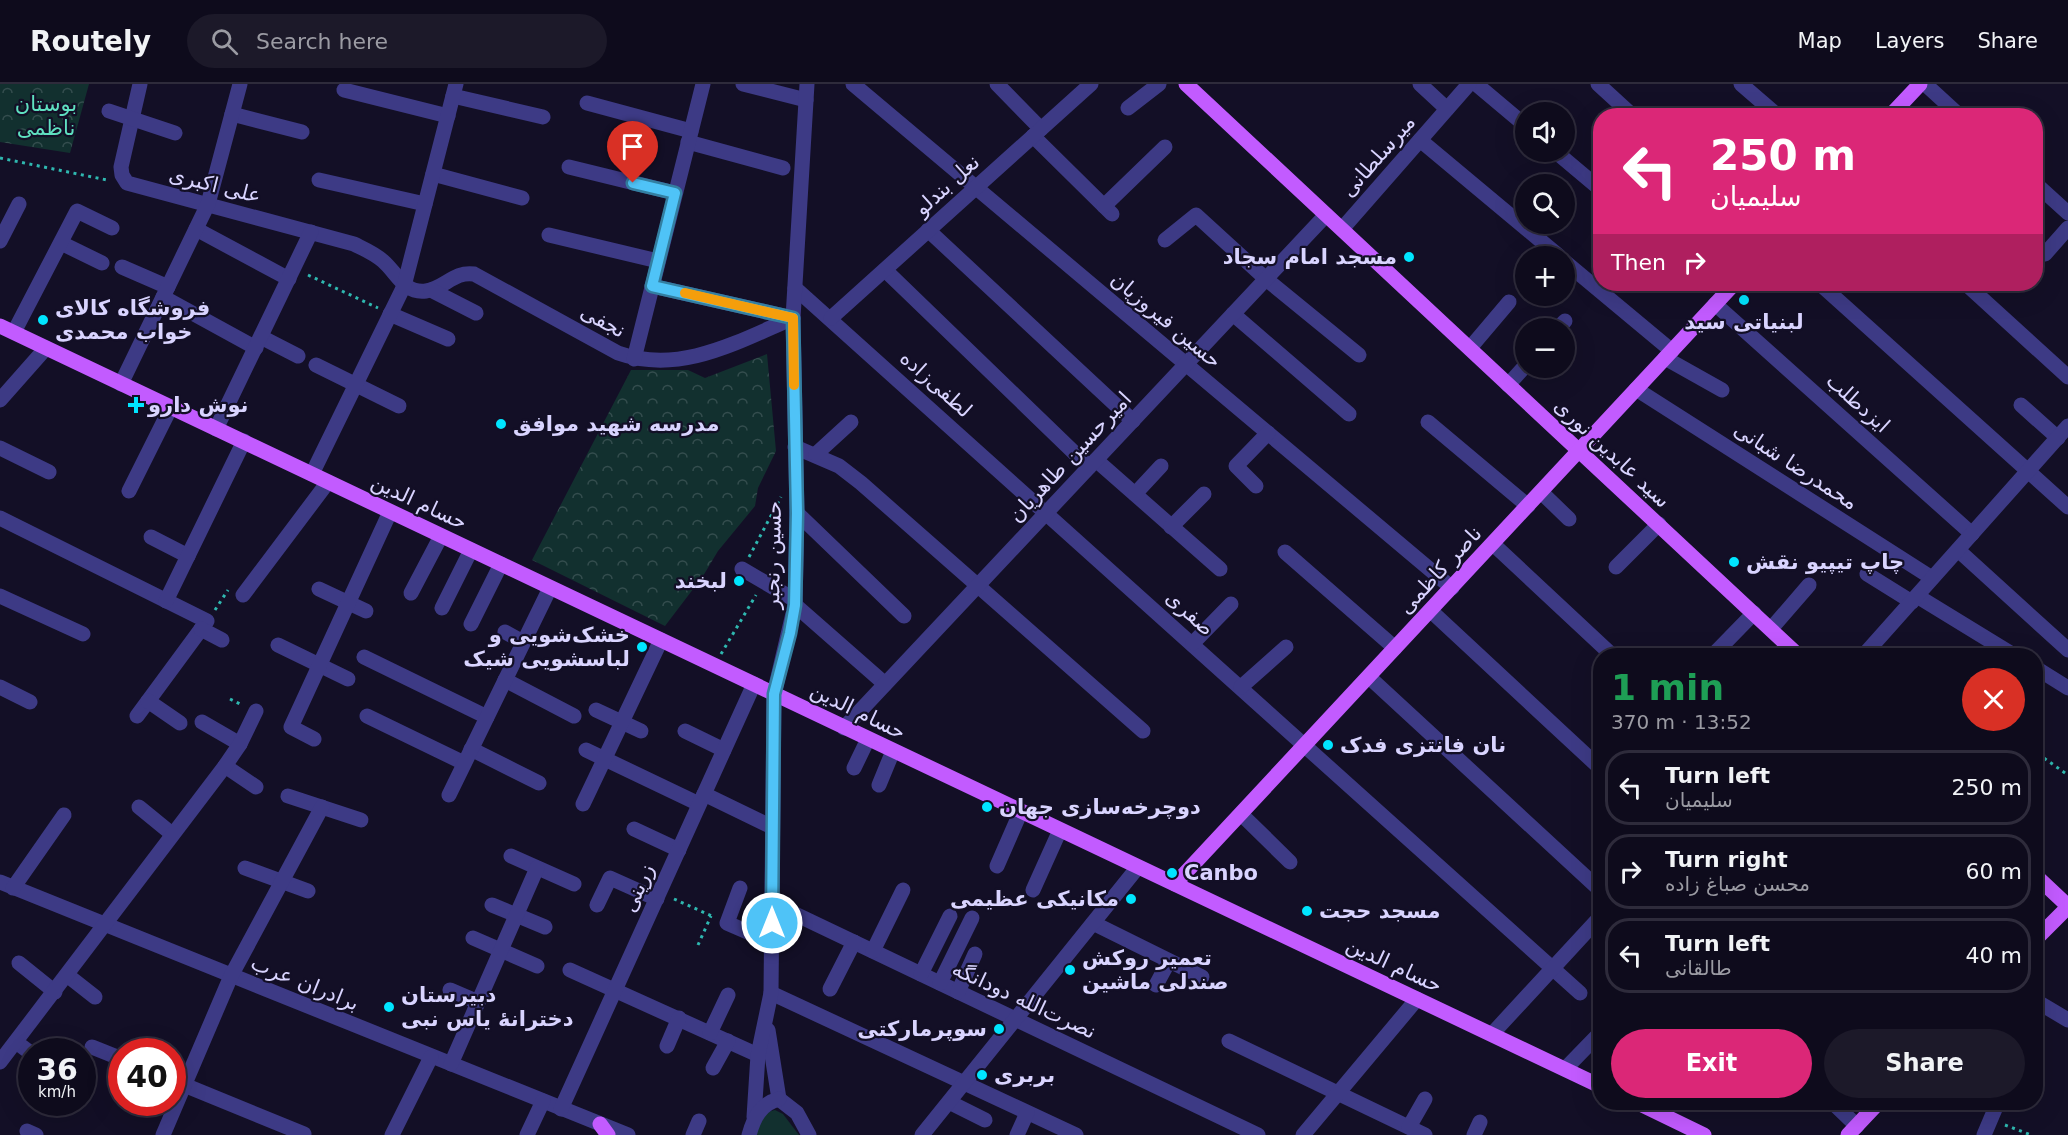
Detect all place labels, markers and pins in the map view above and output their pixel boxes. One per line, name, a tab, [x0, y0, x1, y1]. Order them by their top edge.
pin	[607, 121, 658, 183]
place label: مسجد امام سجاد	[1223, 245, 1397, 269]
marker: مسجد امام سجاد	[1402, 250, 1416, 264]
marker: لبنیاتی سید	[1737, 293, 1751, 307]
place label: فروشگاه کالای خواب محمدی	[55, 295, 210, 344]
place label: لبنیاتی سید	[1684, 310, 1804, 334]
marker: فروشگاه کالای خواب محمدی	[36, 313, 50, 327]
place label: نوش دارو	[147, 393, 248, 417]
marker: نوش دارو	[129, 398, 143, 412]
place label: مدرسه شهید موافق	[513, 412, 720, 436]
marker: مدرسه شهید موافق	[494, 417, 508, 431]
place label: چاپ تیپیو نقش	[1746, 550, 1904, 574]
marker: چاپ تیپیو نقش	[1727, 555, 1741, 569]
place label: لبخند	[675, 569, 727, 593]
marker: لبخند	[732, 574, 746, 588]
place label: خشک‌شویی و لباسشویی شیک	[463, 623, 630, 671]
marker: خشک‌شویی و لباسشویی شیک	[635, 640, 649, 654]
place label: نان فانتزی فدک	[1340, 733, 1506, 757]
marker: نان فانتزی فدک	[1321, 738, 1335, 752]
place label: دوچرخه‌سازی جهان	[999, 795, 1201, 819]
marker: دوچرخه‌سازی جهان	[980, 800, 994, 814]
place label: Canbo	[1184, 861, 1258, 885]
marker: Canbo	[1165, 866, 1179, 880]
place label: مکانیکی عظیمی	[950, 887, 1119, 911]
marker: مکانیکی عظیمی	[1124, 892, 1138, 906]
place label: مسجد حجت	[1319, 899, 1440, 923]
marker: مسجد حجت	[1300, 904, 1314, 918]
place label: تعمیر روکش صندلی ماشین	[1082, 946, 1228, 994]
marker: تعمیر روکش صندلی ماشین	[1063, 963, 1077, 977]
place label: دبیرستان دخترانهٔ یاس نبی	[401, 983, 574, 1031]
marker: دبیرستان دخترانهٔ یاس نبی	[382, 1000, 396, 1014]
place label: سوپرمارکتی	[857, 1017, 987, 1041]
marker: سوپرمارکتی	[992, 1022, 1006, 1036]
place label: بربری	[994, 1063, 1055, 1087]
marker: بربری	[975, 1068, 989, 1082]

